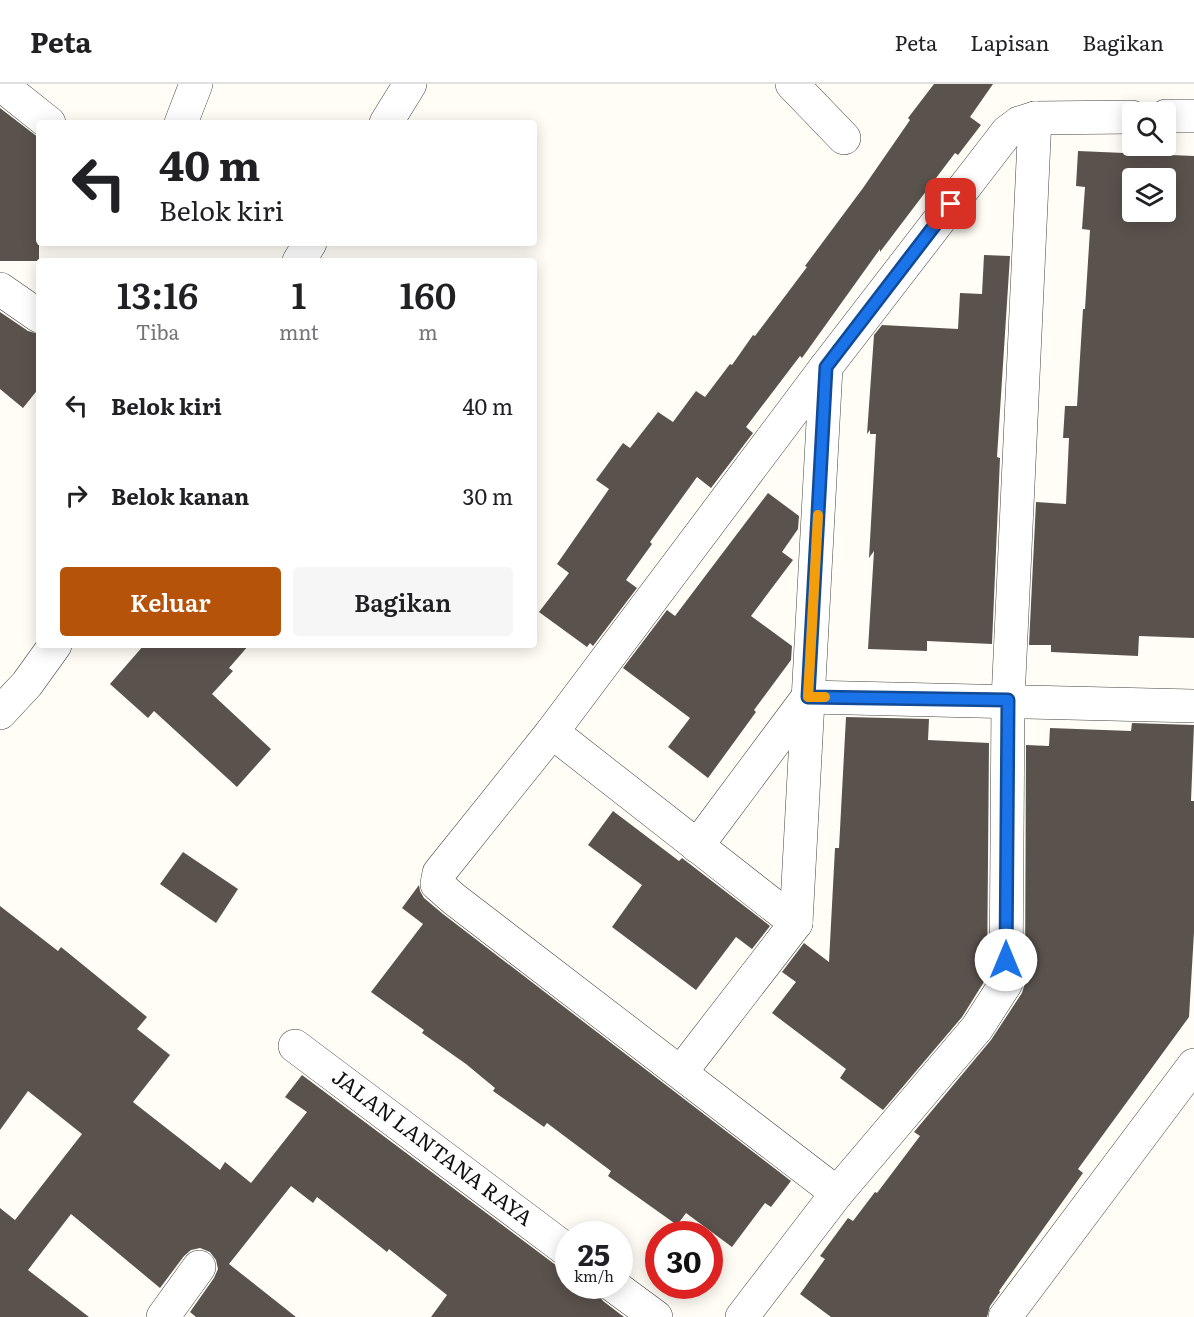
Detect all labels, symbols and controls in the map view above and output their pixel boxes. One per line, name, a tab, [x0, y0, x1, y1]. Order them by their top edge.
text: Peta	[30, 20, 92, 62]
text: Peta	[895, 26, 937, 57]
text: Lapisan	[970, 26, 1049, 57]
text: Bagikan	[1082, 26, 1164, 57]
map controls	[1122, 102, 1176, 222]
button: search	[1122, 102, 1176, 156]
text: 40 m	[159, 132, 260, 194]
icon: left	[60, 144, 138, 222]
button: layers	[1122, 168, 1176, 222]
pin	[925, 178, 976, 229]
icon: arrive	[934, 187, 967, 220]
text: Belok kiri	[159, 189, 284, 229]
text: 13:16	[117, 267, 198, 320]
text: 1	[292, 267, 306, 320]
text: 160	[400, 267, 456, 320]
text: Tiba	[136, 316, 179, 346]
text: mnt	[279, 316, 319, 346]
text: m	[418, 316, 438, 346]
icon: left	[60, 389, 93, 422]
text: Belok kiri	[111, 389, 222, 422]
text: 40 m	[462, 389, 513, 422]
icon: right	[60, 479, 93, 512]
text: Belok kanan	[111, 479, 249, 512]
text: 30 m	[463, 479, 513, 512]
button: Keluar	[60, 567, 281, 636]
button: Bagikan	[293, 567, 513, 636]
position arrow	[974, 928, 1038, 992]
street label: JALAN LANTANA RAYA	[327, 1060, 541, 1232]
speed limit sign: 30	[645, 1221, 723, 1299]
text: 25	[578, 1231, 610, 1275]
text: km/h	[574, 1264, 614, 1287]

